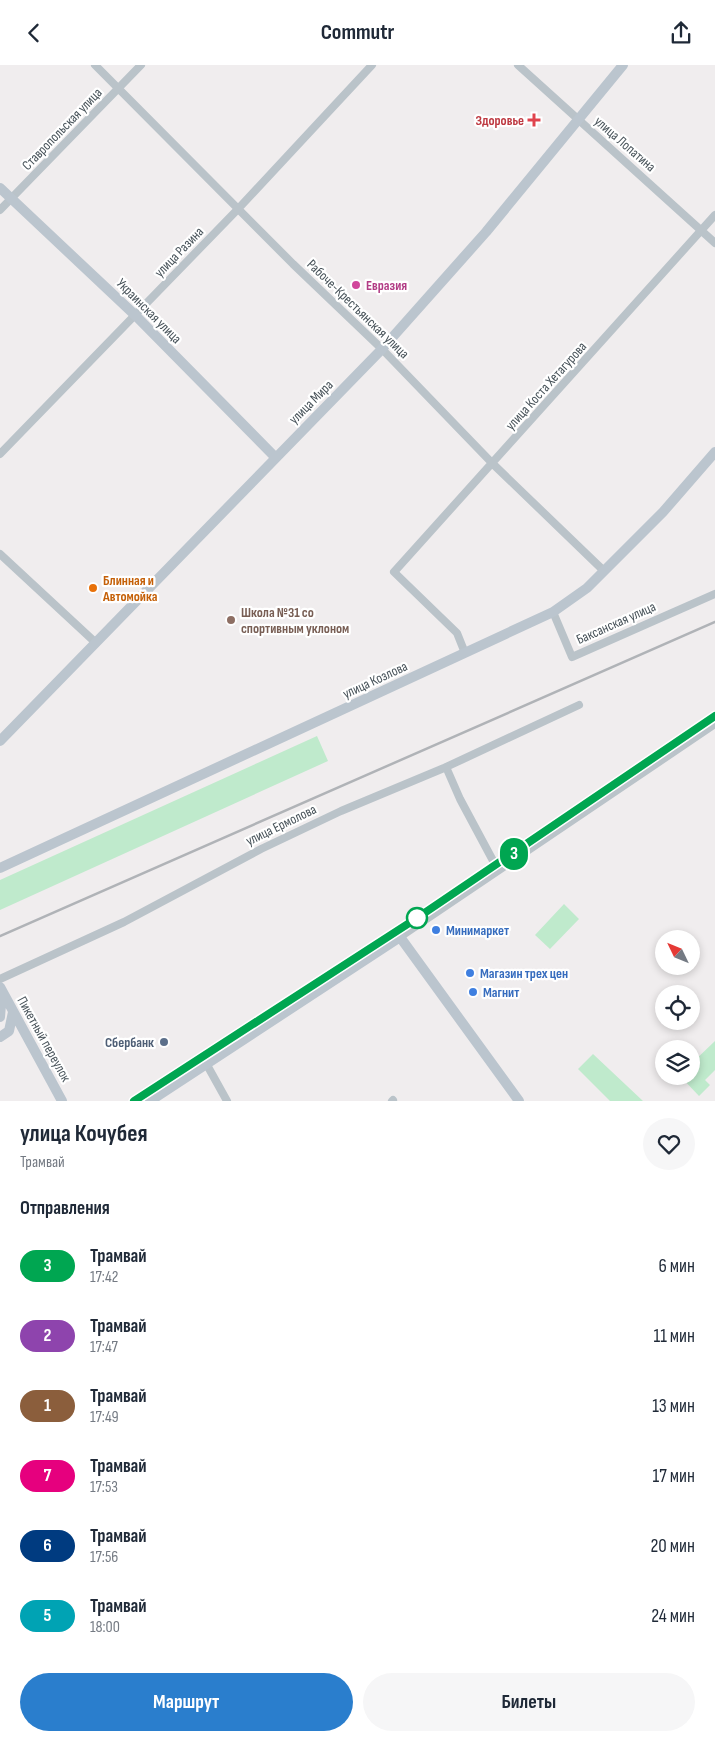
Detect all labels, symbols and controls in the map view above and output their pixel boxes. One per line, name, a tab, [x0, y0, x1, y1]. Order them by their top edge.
icon: back	[20, 19, 48, 47]
text: Commutr	[321, 19, 394, 46]
icon: share	[667, 19, 695, 47]
street label: Ставропольская улица	[18, 84, 106, 174]
place label: Здоровье	[475, 112, 524, 129]
street label: улица Лопатина	[591, 113, 659, 175]
marker: Здоровье	[528, 114, 540, 126]
street label: улица Разина	[151, 223, 207, 281]
street label: Рабоче-Крестьянская улица	[303, 256, 413, 362]
street label: Украинская улица	[113, 275, 185, 347]
place label: Евразия	[366, 277, 407, 294]
marker: Евразия	[350, 279, 362, 291]
street label: улица Коста Хетагурова	[502, 338, 590, 434]
street label: улица Мира	[285, 376, 337, 428]
place label: Блинная и Автомойка	[102, 572, 158, 605]
marker: Блинная и Автомойка	[87, 582, 99, 594]
street label: Баксанская улица	[574, 598, 658, 648]
place label: Школа №31 со спортивным уклоном	[241, 604, 349, 637]
marker: Школа №31 со спортивным уклоном	[225, 614, 237, 626]
street label: улица Козлова	[340, 658, 410, 702]
street label: улица Ермолова	[243, 801, 319, 849]
line badge: 3	[498, 838, 530, 870]
text: 3	[510, 843, 518, 864]
unlabelled marker	[406, 907, 428, 929]
place label: Минимаркет	[446, 922, 509, 939]
marker: Минимаркет	[430, 924, 442, 936]
north arrow	[655, 930, 700, 975]
map controls	[655, 930, 700, 1085]
place label: Магазин трех цен	[480, 965, 568, 982]
marker: Магазин трех цен	[464, 967, 476, 979]
place label: Магнит	[483, 984, 519, 1001]
button: locate	[655, 985, 700, 1030]
marker: Магнит	[467, 986, 479, 998]
street label: Пикетный переулок	[14, 993, 75, 1085]
place label: Сбербанк	[105, 1034, 154, 1051]
marker: Сбербанк	[158, 1036, 170, 1048]
button: layers	[655, 1040, 700, 1085]
button: heart	[643, 1118, 695, 1170]
text: улица Кочубея	[20, 1119, 148, 1148]
text: Трамвай	[20, 1153, 65, 1172]
text: Отправления	[20, 1197, 110, 1220]
text: Трамвай	[90, 1245, 147, 1268]
text: 3	[43, 1255, 52, 1276]
text: 6 мин	[659, 1255, 695, 1278]
text: 17:42	[90, 1268, 118, 1287]
text: Трамвай	[90, 1315, 147, 1338]
text: 2	[44, 1325, 51, 1346]
text: 11 мин	[654, 1325, 695, 1348]
text: 17:47	[90, 1338, 118, 1357]
text: Трамвай	[90, 1385, 147, 1408]
text: 1	[44, 1395, 51, 1416]
text: 13 мин	[652, 1395, 695, 1418]
text: 17:49	[90, 1408, 119, 1427]
text: Трамвай	[90, 1455, 147, 1478]
text: 7	[44, 1465, 51, 1486]
text: 17 мин	[653, 1465, 695, 1488]
text: 17:53	[90, 1478, 118, 1497]
text: Трамвай	[90, 1525, 147, 1548]
text: 6	[43, 1535, 52, 1556]
text: 20 мин	[651, 1535, 695, 1558]
text: 17:56	[90, 1548, 118, 1567]
text: Трамвай	[90, 1595, 147, 1618]
text: 5	[44, 1605, 51, 1626]
text: 24 мин	[651, 1605, 695, 1628]
text: 18:00	[90, 1618, 120, 1637]
button: Маршрут	[20, 1673, 353, 1731]
button: Билеты	[363, 1673, 695, 1731]

